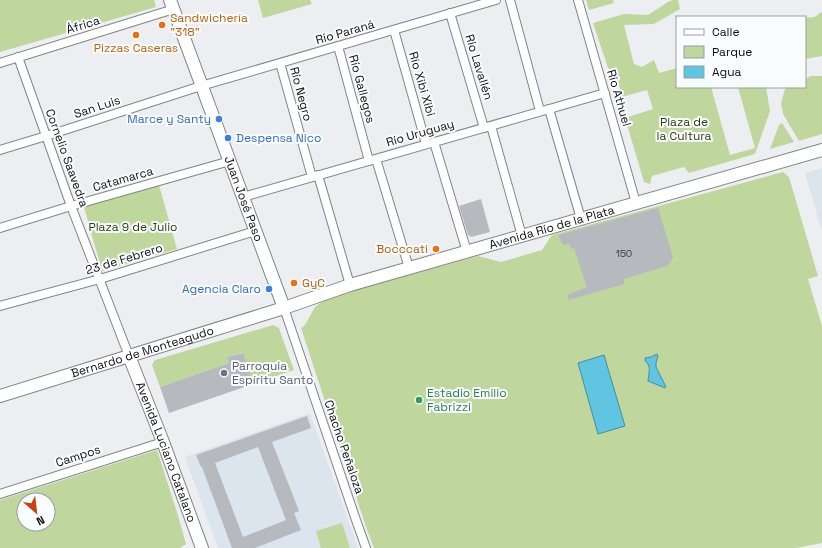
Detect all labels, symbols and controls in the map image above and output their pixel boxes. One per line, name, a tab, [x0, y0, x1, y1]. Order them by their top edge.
place label: Sandwichería "318"	[170, 10, 248, 40]
street label: África	[64, 12, 102, 38]
street label: Río Paraná	[314, 16, 376, 48]
legend	[676, 16, 806, 88]
marker: Sandwichería "318"	[157, 20, 167, 30]
text: Calle	[712, 24, 740, 40]
marker: Pizzas Caseras	[131, 30, 141, 40]
street label: Río Lavallén	[461, 32, 497, 102]
place label: Pizzas Caseras	[94, 40, 178, 56]
text: Parque	[712, 44, 752, 60]
street label: Río Xibi Xibi	[405, 50, 439, 118]
street label: Río Gallegos	[345, 53, 379, 125]
text: Agua	[712, 64, 742, 80]
street label: Río Negro	[286, 65, 316, 123]
street label: Río Athuel	[603, 68, 635, 128]
street label: San Luis	[72, 92, 122, 122]
street label: Cornelio Saavedra	[42, 107, 92, 209]
place label: Marce y Santy	[127, 111, 211, 127]
marker: Marce y Santy	[214, 114, 224, 124]
park label: Plaza de la Cultura	[657, 114, 712, 144]
street label: Río Uruguay	[384, 116, 456, 150]
place label: Despensa Nico	[236, 130, 321, 146]
marker: Despensa Nico	[223, 133, 233, 143]
street label: Juan José Paso	[220, 154, 267, 244]
street label: Catamarca	[91, 163, 155, 195]
street label: Avenida Río de la Plata	[487, 202, 616, 253]
park label: Plaza 9 de Julio	[88, 219, 178, 235]
street label: 23 de Febrero	[83, 240, 165, 278]
place label: Bocccati	[376, 241, 428, 257]
marker: Bocccati	[431, 244, 441, 254]
house number: 150	[616, 247, 632, 260]
place label: GyC	[302, 275, 325, 291]
marker: GyC	[289, 278, 299, 288]
place label: Agencia Claro	[182, 281, 261, 297]
marker: Agencia Claro	[264, 284, 274, 294]
street label: Bernardo de Monteagudo	[69, 322, 216, 382]
place label: Parroquia Espíritu Santo	[232, 358, 313, 388]
marker: Parroquia Espíritu Santo	[219, 368, 229, 378]
street label: Avenida Luciano Catalano	[132, 380, 200, 524]
place label: Estadio Emilio Fabrizzi	[427, 385, 507, 415]
marker: Estadio Emilio Fabrizzi	[414, 395, 424, 405]
street label: Chacho Peñaloza	[320, 398, 368, 496]
street label: Campos	[53, 441, 103, 471]
north arrow	[16, 492, 56, 532]
text: N	[34, 513, 47, 529]

